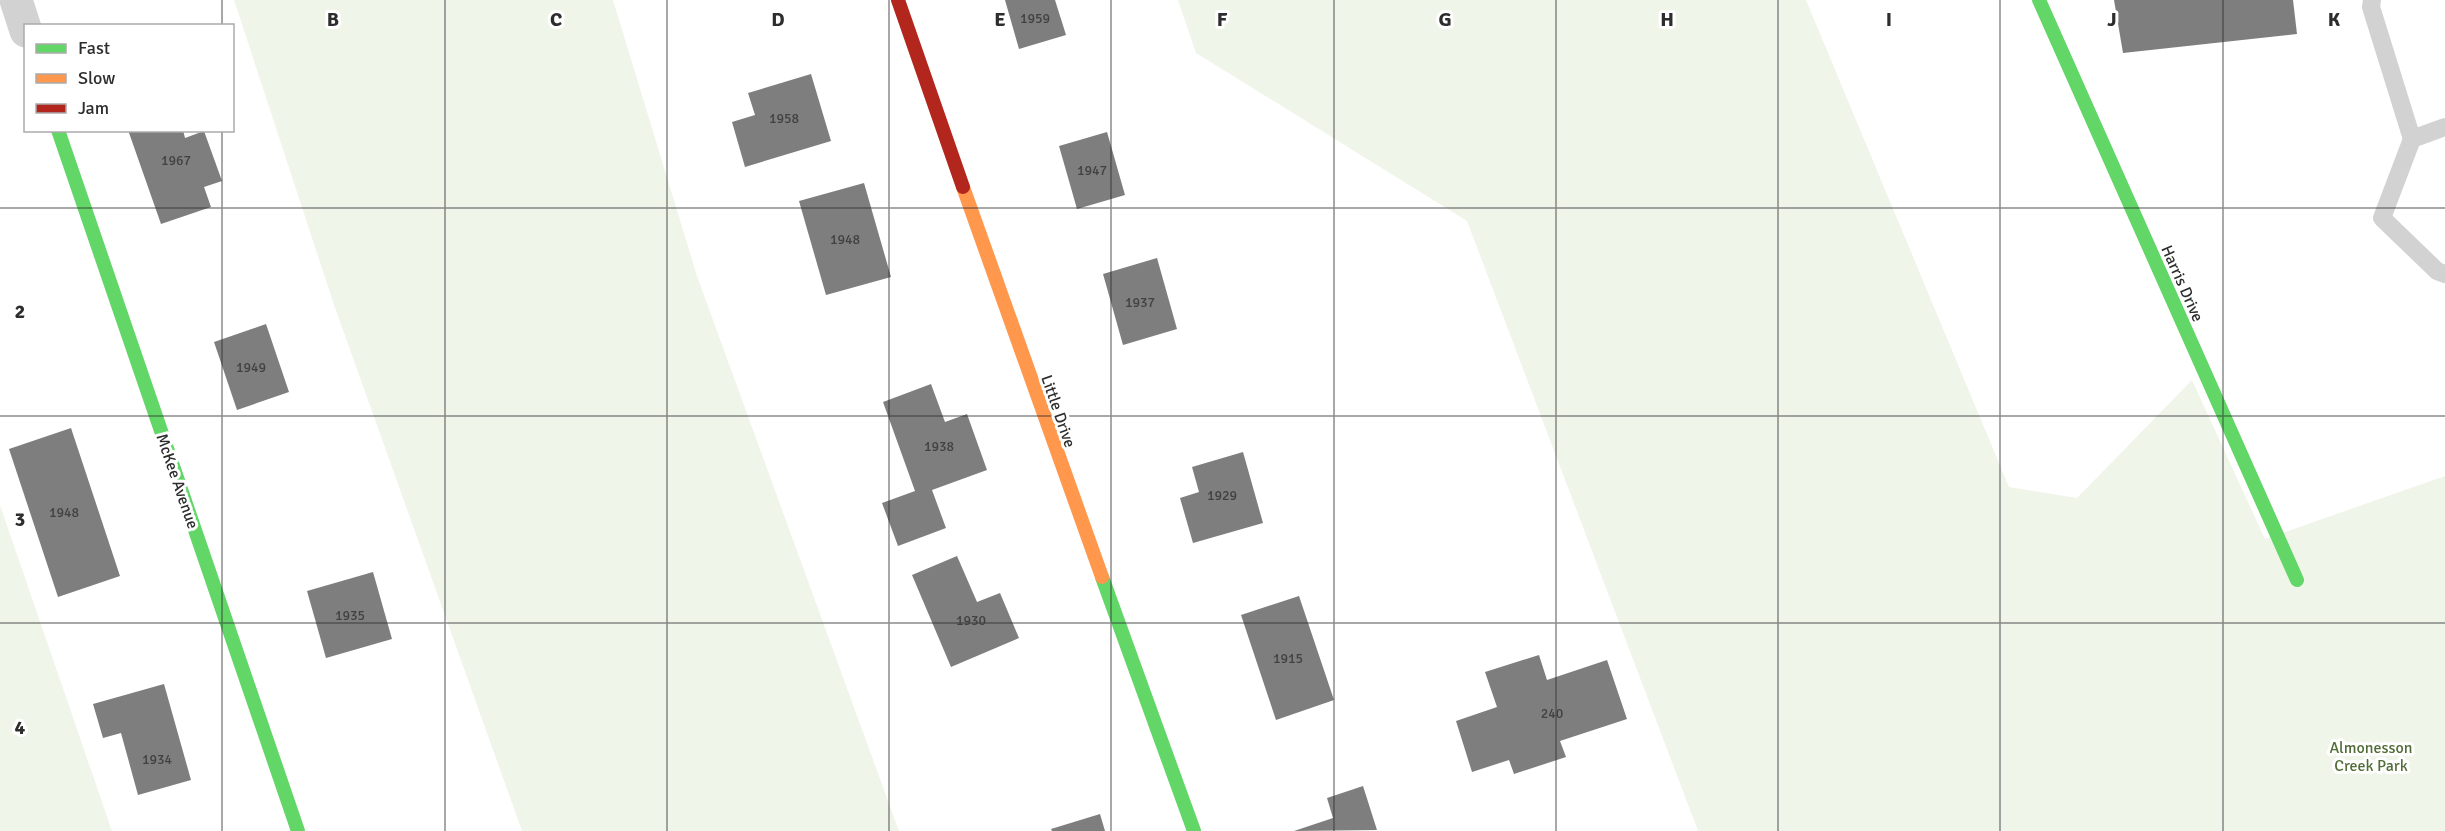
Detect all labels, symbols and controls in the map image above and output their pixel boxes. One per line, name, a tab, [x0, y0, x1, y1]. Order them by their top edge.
text: B	[327, 7, 339, 32]
text: C	[550, 7, 562, 32]
text: D	[771, 7, 785, 32]
text: E	[994, 7, 1006, 32]
text: F	[1217, 7, 1228, 32]
text: G	[1438, 7, 1452, 32]
text: H	[1660, 7, 1674, 32]
text: I	[1886, 7, 1892, 32]
text: J	[2107, 7, 2117, 32]
text: K	[2328, 7, 2341, 32]
house number: 1959	[1020, 10, 1050, 27]
legend	[24, 24, 234, 132]
text: Fast	[78, 37, 110, 59]
text: Slow	[78, 67, 115, 89]
text: Jam	[78, 97, 109, 119]
house number: 1958	[769, 110, 799, 127]
house number: 1967	[161, 152, 191, 169]
house number: 1947	[1077, 162, 1107, 179]
house number: 1948	[830, 231, 860, 248]
street label: Harris Drive	[2156, 242, 2208, 325]
house number: 1937	[1125, 294, 1155, 311]
text: 2	[15, 299, 25, 324]
house number: 1949	[236, 359, 266, 376]
street label: Little Drive	[1036, 372, 1080, 450]
street label: McKee Avenue	[151, 431, 203, 532]
house number: 1938	[924, 438, 954, 455]
house number: 1929	[1207, 487, 1237, 504]
house number: 1948	[49, 504, 79, 521]
text: 3	[15, 507, 25, 532]
house number: 1935	[335, 607, 365, 624]
house number: 1930	[956, 612, 986, 629]
house number: 1915	[1273, 650, 1303, 667]
house number: 240	[1541, 705, 1563, 722]
text: 4	[15, 715, 26, 740]
park label: Almonesson Creek Park	[2329, 738, 2413, 776]
house number: 1934	[142, 751, 173, 768]

